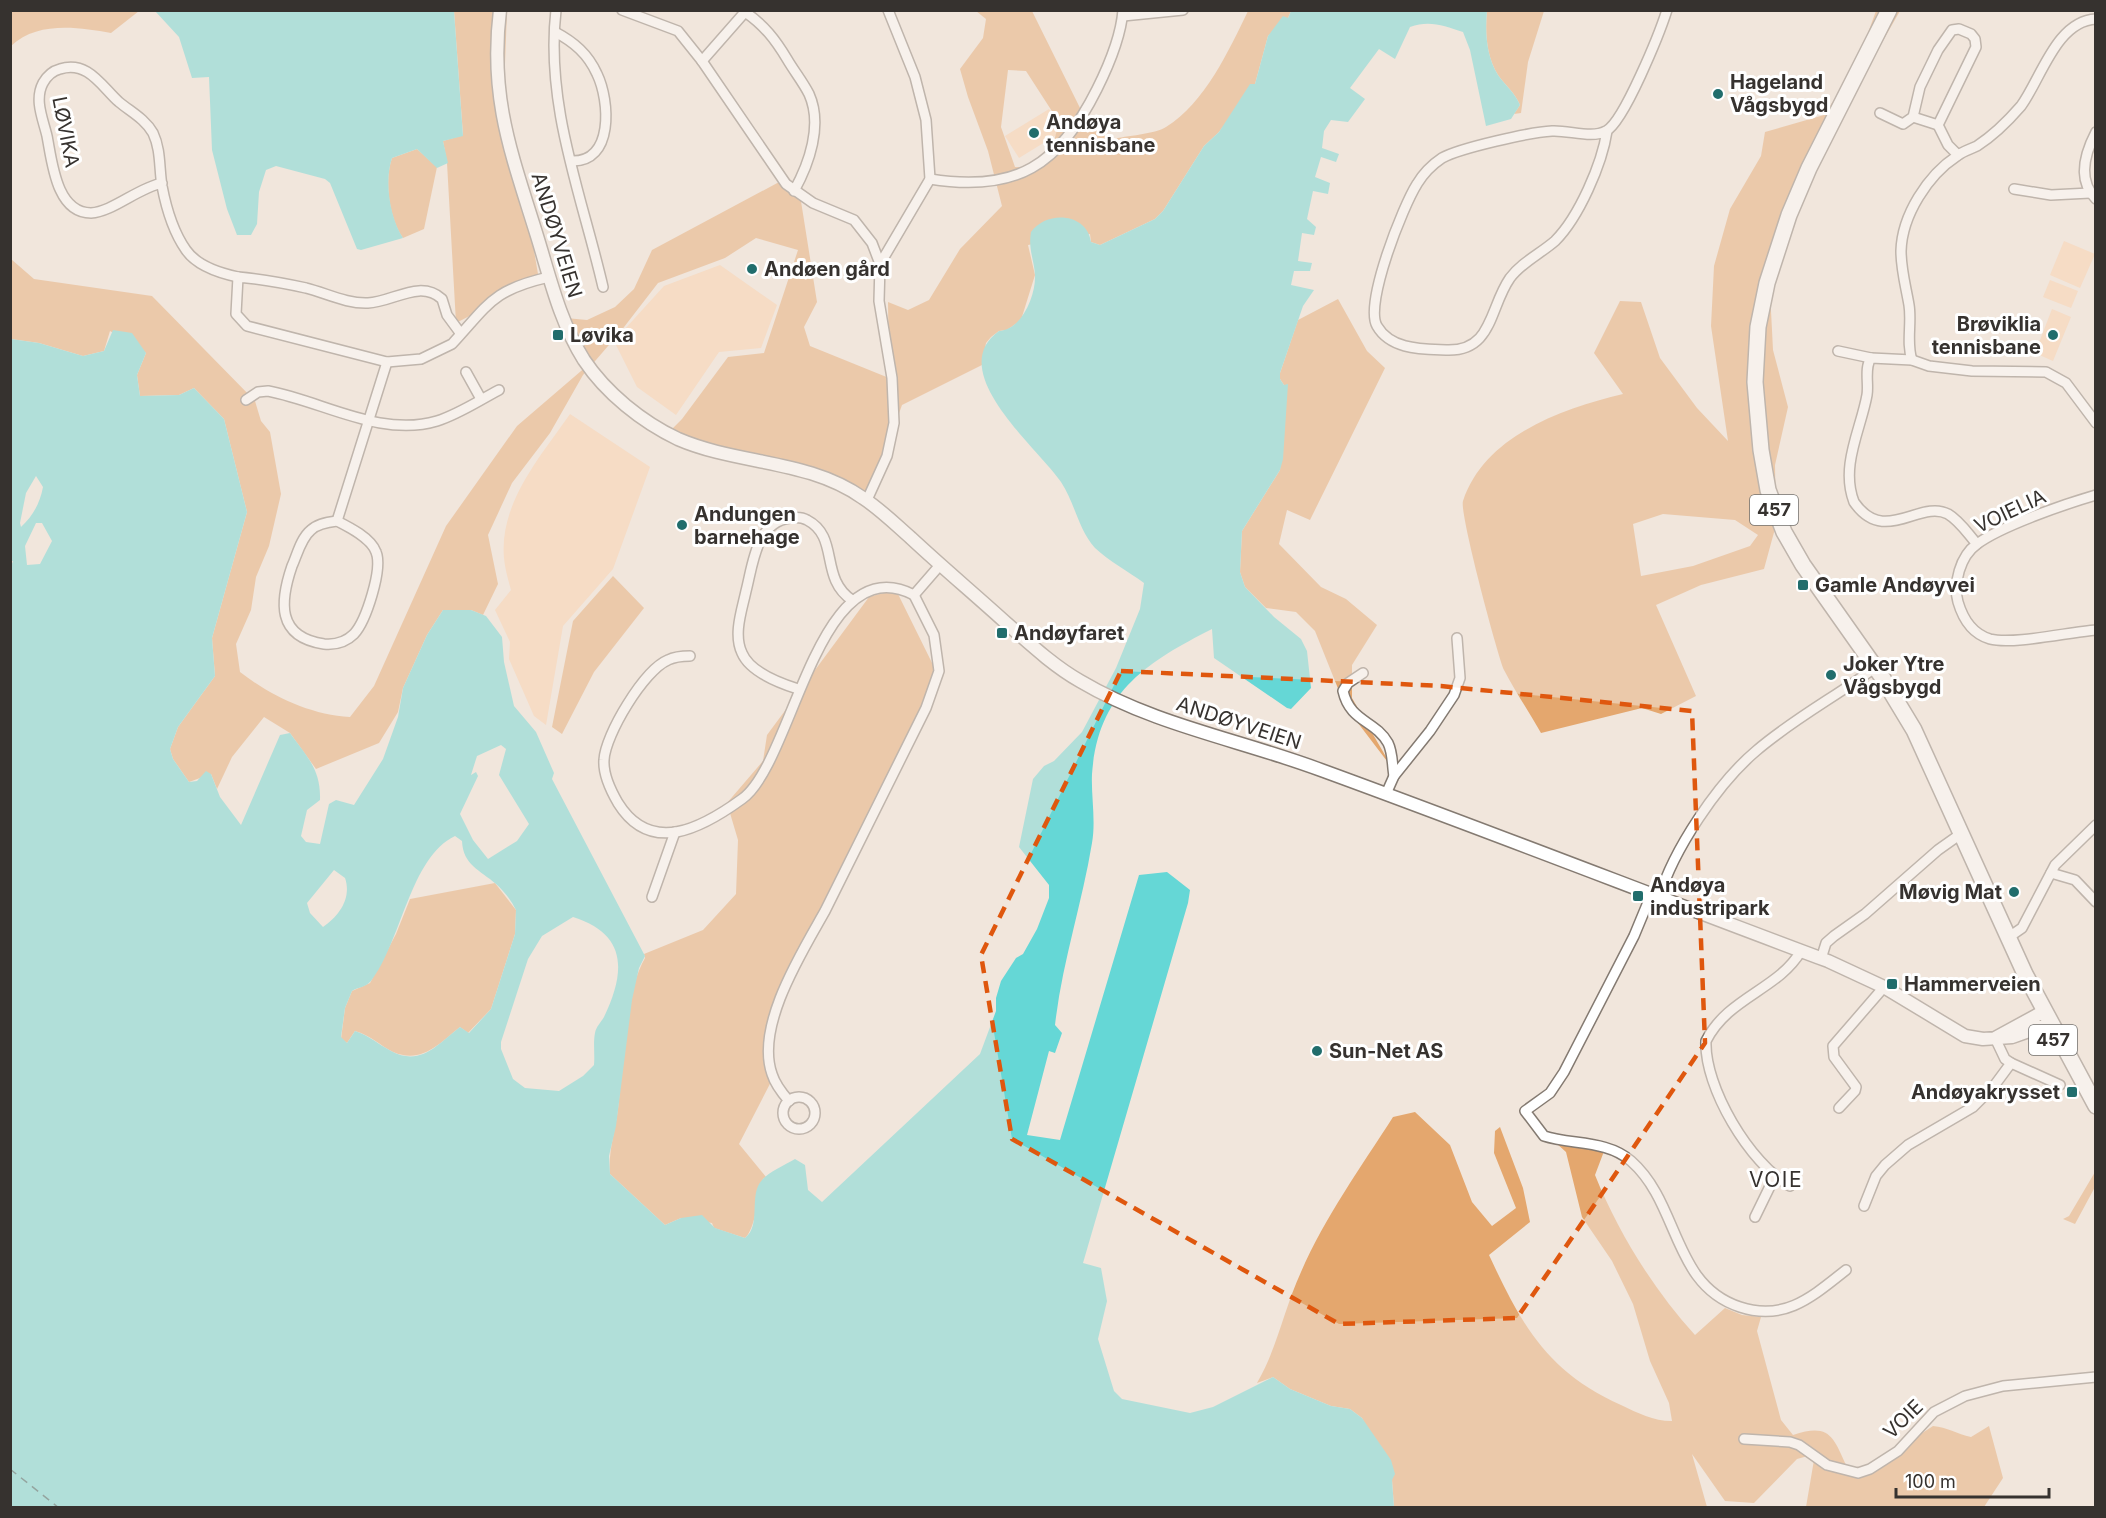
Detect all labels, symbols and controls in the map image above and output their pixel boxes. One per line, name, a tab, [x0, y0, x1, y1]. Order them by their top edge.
place label: Hageland Vågsbygd	[1730, 70, 1828, 117]
marker: Hageland Vågsbygd	[1711, 87, 1725, 101]
street label: LØVIKA	[47, 94, 85, 170]
place label: Andøya tennisbane	[1046, 110, 1155, 157]
marker: Andøya tennisbane	[1027, 126, 1041, 140]
street label: ANDØYVEIEN	[527, 169, 587, 301]
place label: Andøen gård	[764, 257, 890, 281]
marker: Andøen gård	[745, 262, 759, 276]
place label: Brøviklia tennisbane	[1932, 312, 2041, 359]
place label: Løvika	[570, 323, 634, 347]
marker: Løvika	[551, 328, 565, 342]
marker: Brøviklia tennisbane	[2046, 328, 2060, 342]
street label: VOIELIA	[1970, 484, 2050, 538]
road number: 457	[1750, 495, 1798, 525]
place label: Andungen barnehage	[694, 502, 800, 549]
marker: Andungen barnehage	[675, 518, 689, 532]
place label: Gamle Andøyvei	[1815, 573, 1975, 597]
marker: Gamle Andøyvei	[1796, 578, 1810, 592]
place label: Andøyfaret	[1014, 621, 1124, 645]
marker: Andøyfaret	[995, 626, 1009, 640]
place label: Joker Ytre Vågsbygd	[1843, 652, 1945, 699]
marker: Joker Ytre Vågsbygd	[1824, 668, 1838, 682]
street label: ANDØYVEIEN	[1174, 692, 1304, 754]
place label: Andøya industripark	[1650, 873, 1770, 920]
place label: Møvig Mat	[1899, 880, 2002, 904]
marker: Møvig Mat	[2007, 885, 2021, 899]
marker: Andøya industripark	[1631, 889, 1645, 903]
place label: Hammerveien	[1904, 972, 2041, 996]
marker: Hammerveien	[1885, 977, 1899, 991]
road number: 457	[2029, 1025, 2077, 1055]
place label: Sun-Net AS	[1329, 1039, 1443, 1063]
marker: Sun-Net AS	[1310, 1044, 1324, 1058]
place label: Andøyakrysset	[1911, 1080, 2060, 1104]
marker: Andøyakrysset	[2065, 1085, 2079, 1099]
district label: VOIE	[1749, 1167, 1803, 1192]
street label: VOIE	[1878, 1394, 1928, 1444]
scale bar	[1896, 1461, 2049, 1499]
text: 100 m	[1905, 1471, 1956, 1492]

